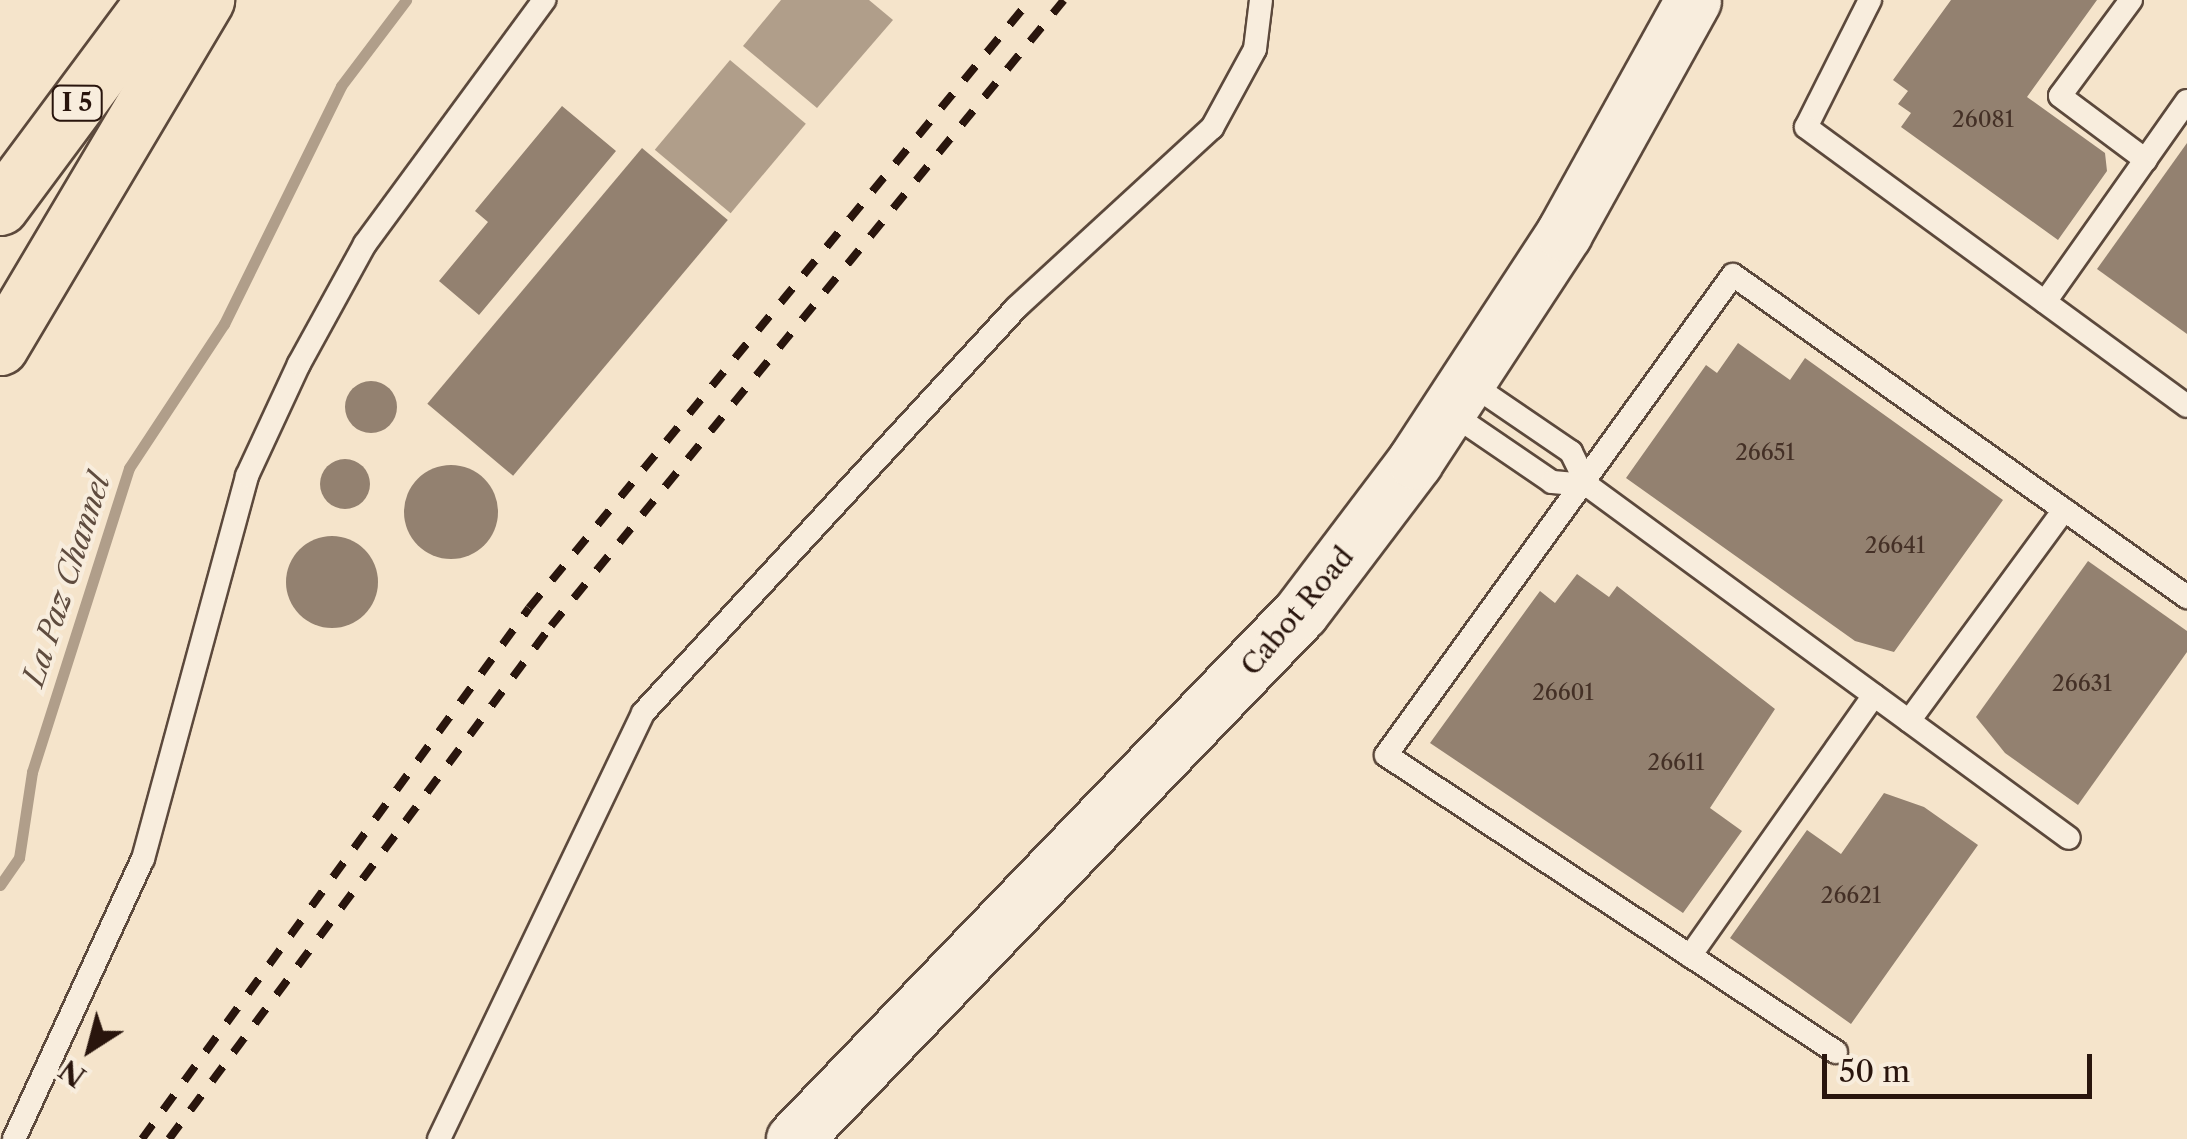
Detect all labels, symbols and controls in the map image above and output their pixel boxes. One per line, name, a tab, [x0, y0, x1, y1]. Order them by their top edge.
road number: I 5	[50, 83, 104, 123]
house number: 26081	[1952, 107, 2014, 133]
house number: 26651	[1735, 440, 1795, 466]
water label: La Paz Channel	[16, 469, 118, 691]
house number: 26641	[1865, 533, 1925, 559]
street label: Cabot Road	[1234, 540, 1360, 682]
house number: 26631	[2052, 671, 2112, 697]
house number: 26601	[1532, 680, 1594, 706]
house number: 26611	[1648, 750, 1704, 776]
house number: 26621	[1821, 883, 1881, 909]
north arrow	[40, 999, 140, 1099]
scale bar	[1827, 1034, 2097, 1096]
text: N	[53, 1052, 92, 1094]
text: 50 m	[1839, 1053, 1910, 1090]

